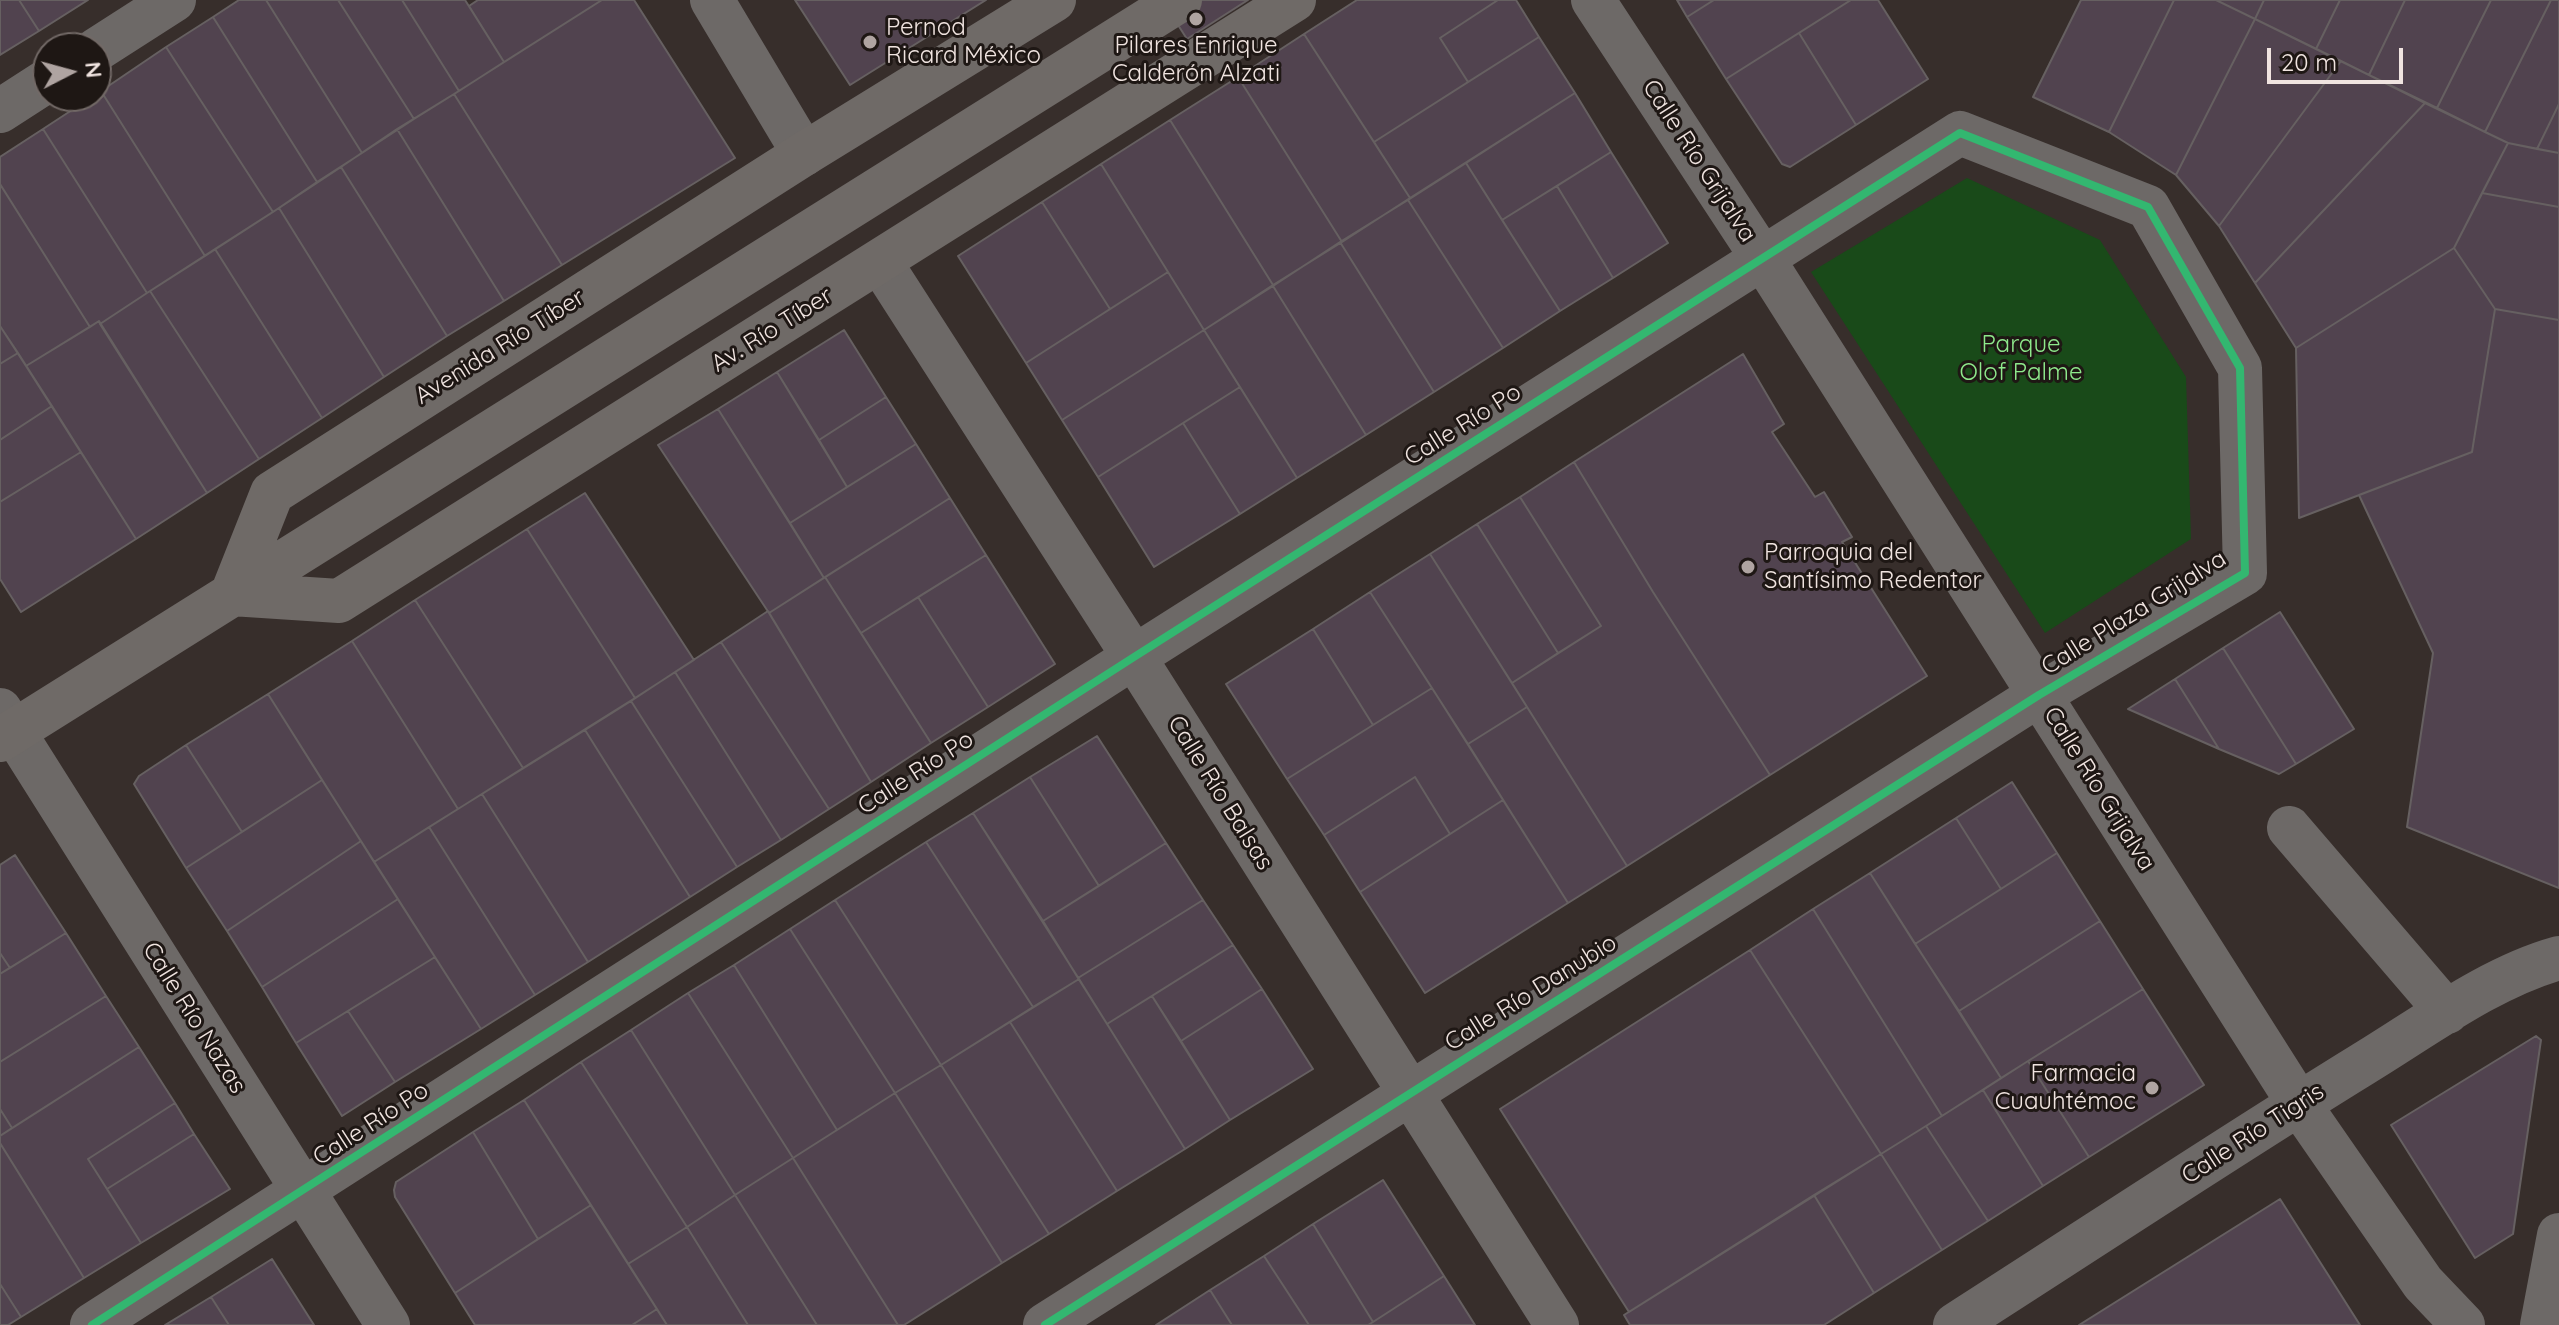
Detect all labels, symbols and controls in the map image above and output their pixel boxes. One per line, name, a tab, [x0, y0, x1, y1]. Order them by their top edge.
marker: Pilares Enrique Calderón Alzati	[1187, 10, 1205, 28]
place label: Pernod Ricard México	[886, 14, 1041, 70]
north arrow	[32, 32, 112, 112]
place label: Pilares Enrique Calderón Alzati	[1112, 32, 1280, 88]
scale bar	[2271, 32, 2407, 82]
marker: Pernod Ricard México	[861, 33, 879, 51]
text: 20 m	[2281, 47, 2337, 77]
text: N	[79, 60, 109, 79]
street label: Calle Río Grijalva	[1636, 74, 1762, 248]
street label: Av. Río Tíber	[706, 281, 838, 379]
street label: Avenida Río Tíber	[410, 283, 590, 411]
park label: Parque Olof Palme	[1959, 331, 2083, 387]
street label: Calle Río Po	[1399, 378, 1527, 472]
place label: Parroquia del Santísimo Redentor	[1764, 539, 1982, 595]
street label: Calle Plaza Grijalva	[2036, 545, 2232, 681]
marker: Parroquia del Santísimo Redentor	[1739, 558, 1757, 576]
street label: Calle Río Grijalva	[2037, 702, 2161, 876]
street label: Calle Río Balsas	[1161, 711, 1279, 875]
street label: Calle Río Po	[853, 725, 979, 821]
street label: Calle Río Danubio	[1440, 929, 1622, 1057]
street label: Calle Río Nazas	[136, 937, 252, 1099]
place label: Farmacia Cuauhtémoc	[1995, 1060, 2136, 1116]
street label: Calle Río Po	[308, 1076, 434, 1172]
street label: Calle Río Tigris	[2177, 1077, 2329, 1191]
marker: Farmacia Cuauhtémoc	[2143, 1079, 2161, 1097]

